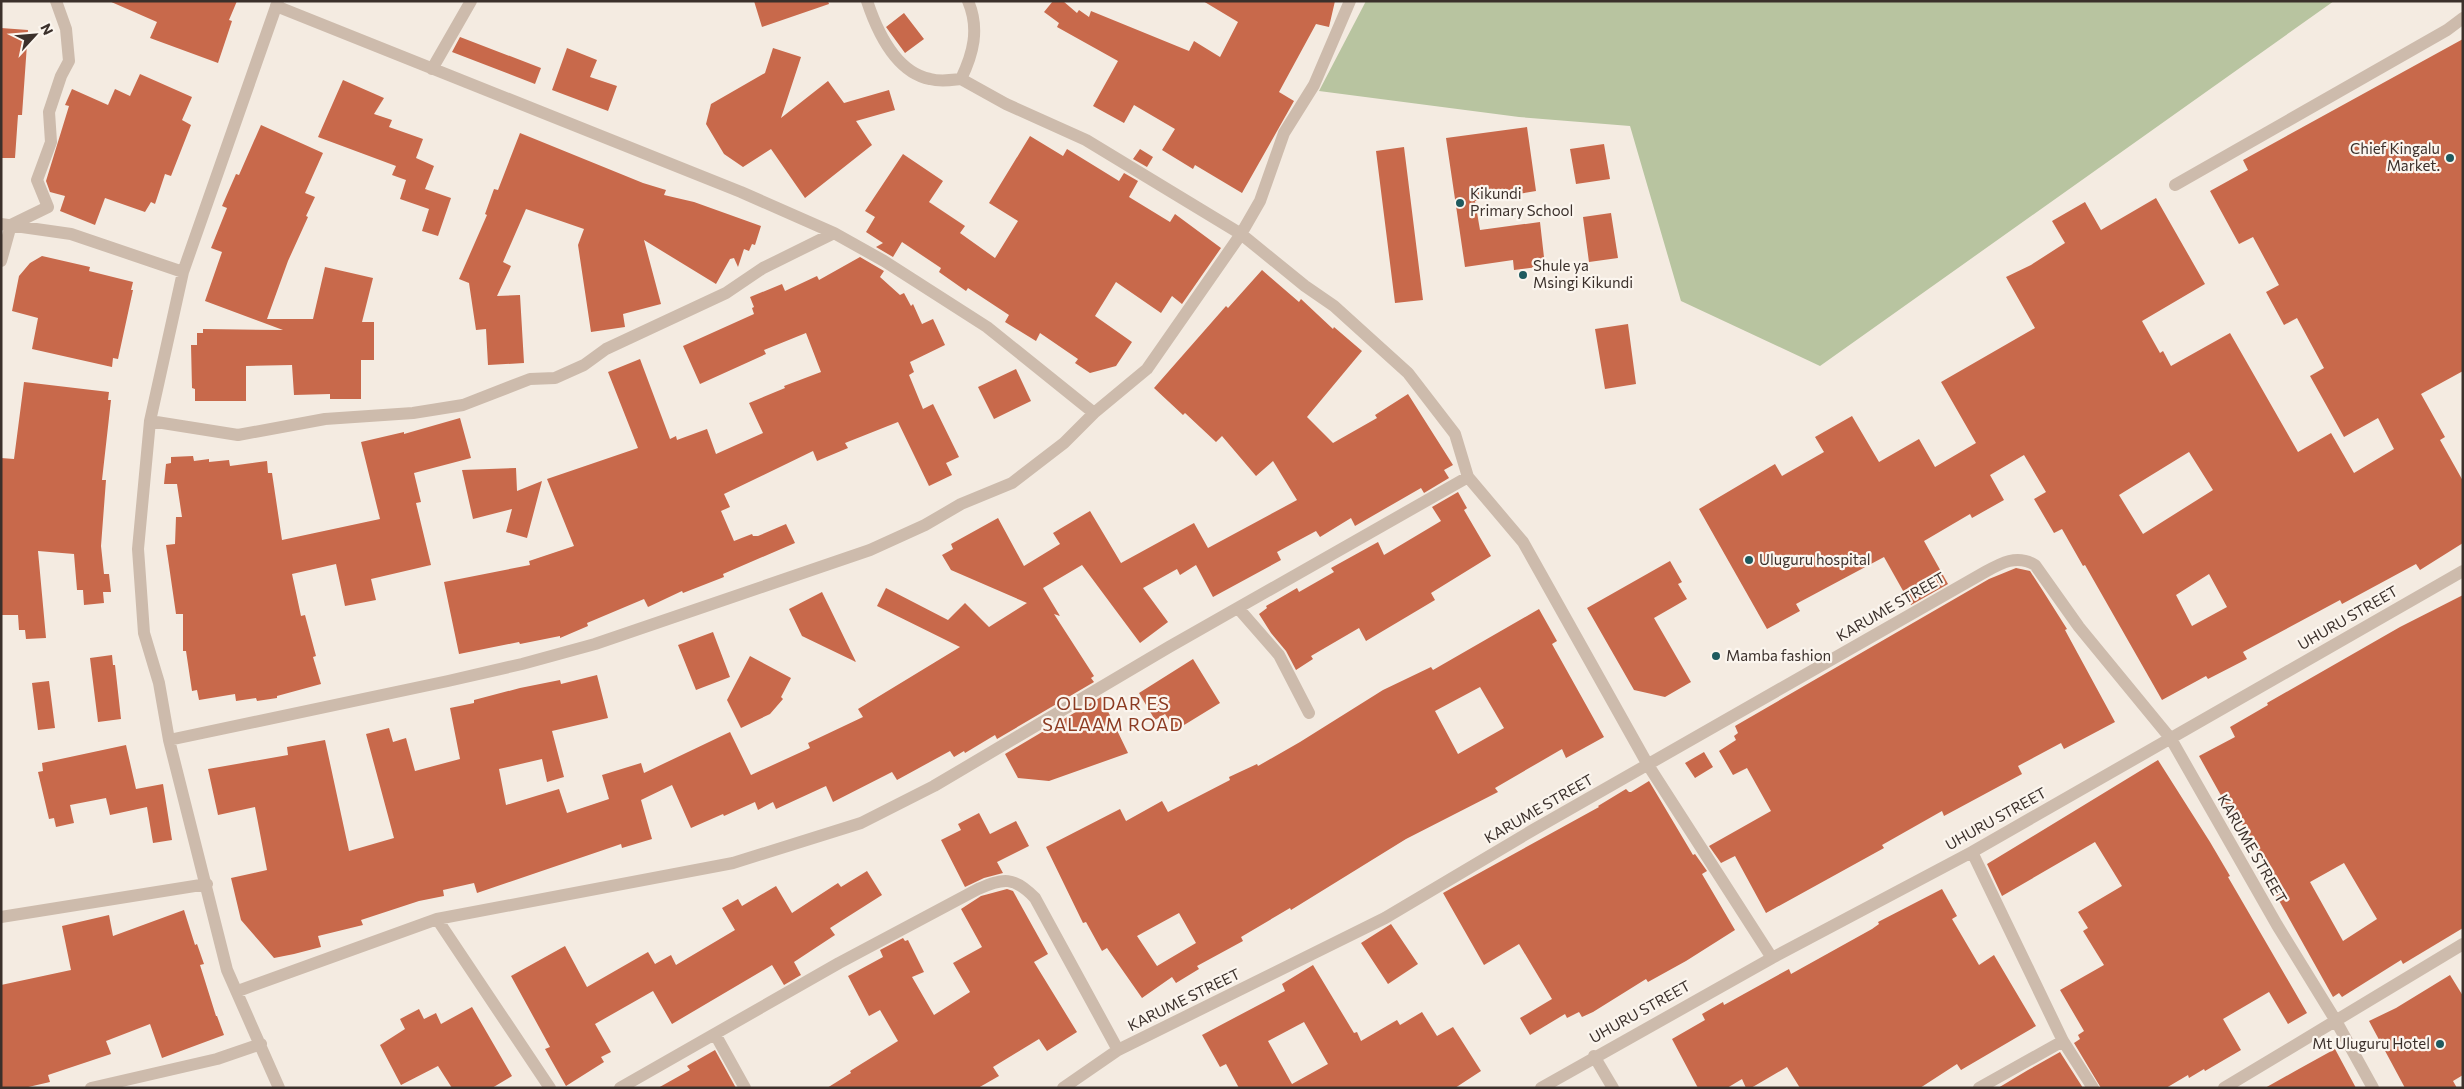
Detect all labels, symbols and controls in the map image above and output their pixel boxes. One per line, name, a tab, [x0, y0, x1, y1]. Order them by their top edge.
north arrow	[10, 10, 60, 60]
text: N	[37, 21, 57, 38]
place label: Chief Kingalu Market.	[2350, 139, 2440, 174]
marker: Chief Kingalu Market.	[2444, 152, 2456, 164]
place label: Kikundi Primary School	[1470, 184, 1573, 219]
marker: Kikundi Primary School	[1454, 197, 1466, 209]
place label: Shule ya Msingi Kikundi	[1533, 256, 1633, 291]
marker: Shule ya Msingi Kikundi	[1517, 269, 1529, 281]
place label: Uluguru hospital	[1759, 550, 1871, 568]
marker: Uluguru hospital	[1743, 554, 1755, 566]
street label: KARUME STREET	[1833, 567, 1948, 645]
street label: UHURU STREET	[2294, 581, 2401, 653]
place label: Mamba fashion	[1726, 646, 1831, 664]
marker: Mamba fashion	[1710, 650, 1722, 662]
district label: OLD DAR ES SALAAM ROAD	[1042, 692, 1184, 735]
street label: KARUME STREET	[1481, 769, 1596, 847]
street label: UHURU STREET	[1942, 783, 2049, 853]
street label: KARUME STREET	[2214, 791, 2292, 906]
street label: KARUME STREET	[1124, 964, 1243, 1034]
street label: UHURU STREET	[1586, 976, 1693, 1046]
place label: Mt Uluguru Hotel	[2312, 1034, 2430, 1052]
marker: Mt Uluguru Hotel	[2434, 1038, 2446, 1050]

